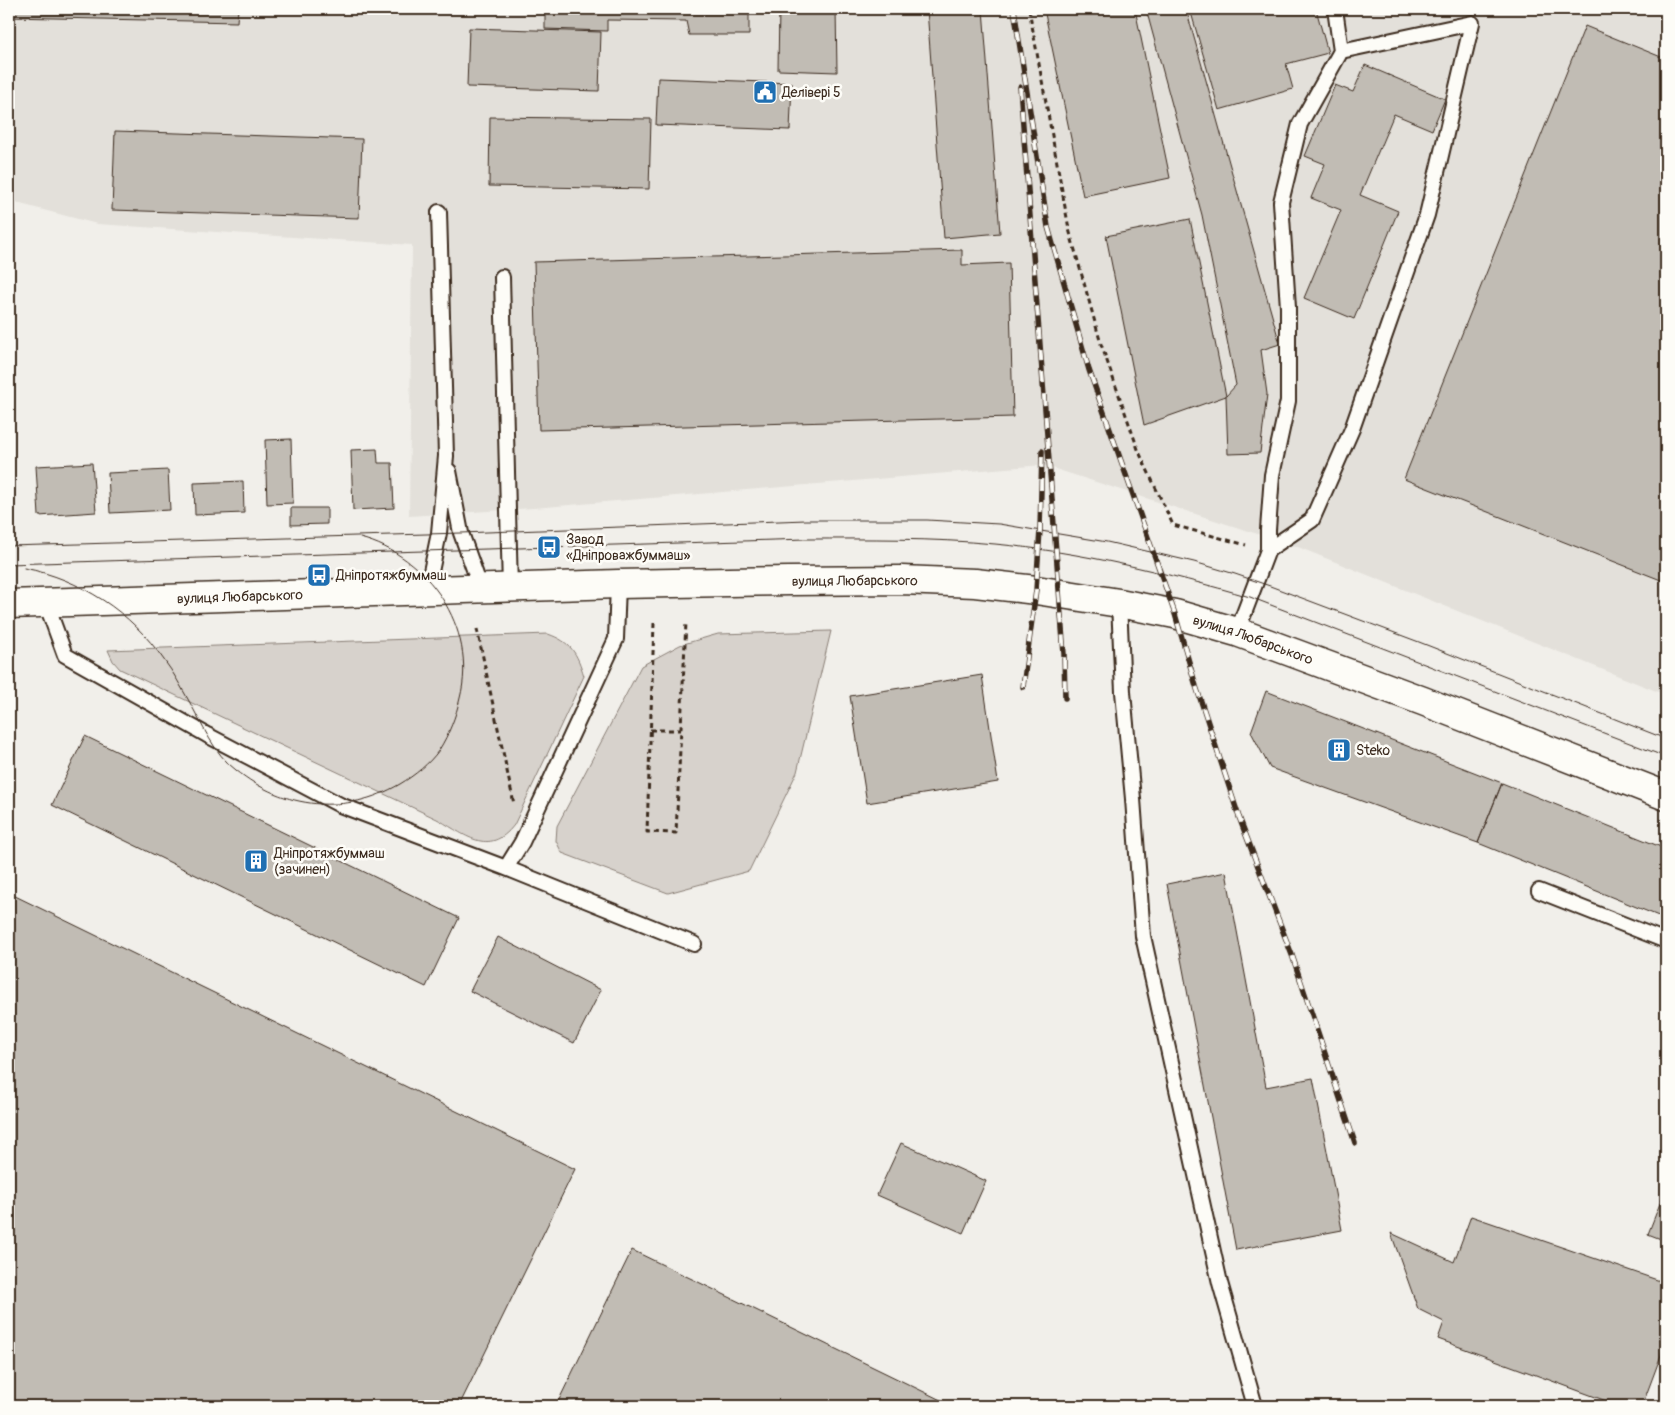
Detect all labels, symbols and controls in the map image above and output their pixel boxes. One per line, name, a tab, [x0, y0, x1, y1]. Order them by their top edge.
public building icon: Делівері 5	[752, 79, 778, 105]
place label: Делівері 5	[781, 84, 841, 101]
place label: Завод «Дніпроважбуммаш»	[566, 531, 690, 564]
bus stop icon: Завод «Дніпроважбуммаш»	[536, 534, 562, 560]
bus stop icon: Дніпротяжбуммаш	[306, 562, 332, 588]
place label: Дніпротяжбуммаш	[335, 567, 447, 584]
street label: вулиця Любарського	[792, 572, 918, 590]
street label: вулиця Любарського	[177, 586, 304, 607]
street label: вулиця Любарського	[1191, 612, 1316, 669]
building icon: Steko	[1326, 737, 1352, 763]
place label: Steko	[1356, 742, 1391, 759]
place label: Дніпротяжбуммаш (зачинен)	[273, 845, 385, 878]
building icon: Дніпротяжбуммаш (зачинен)	[243, 848, 269, 874]

